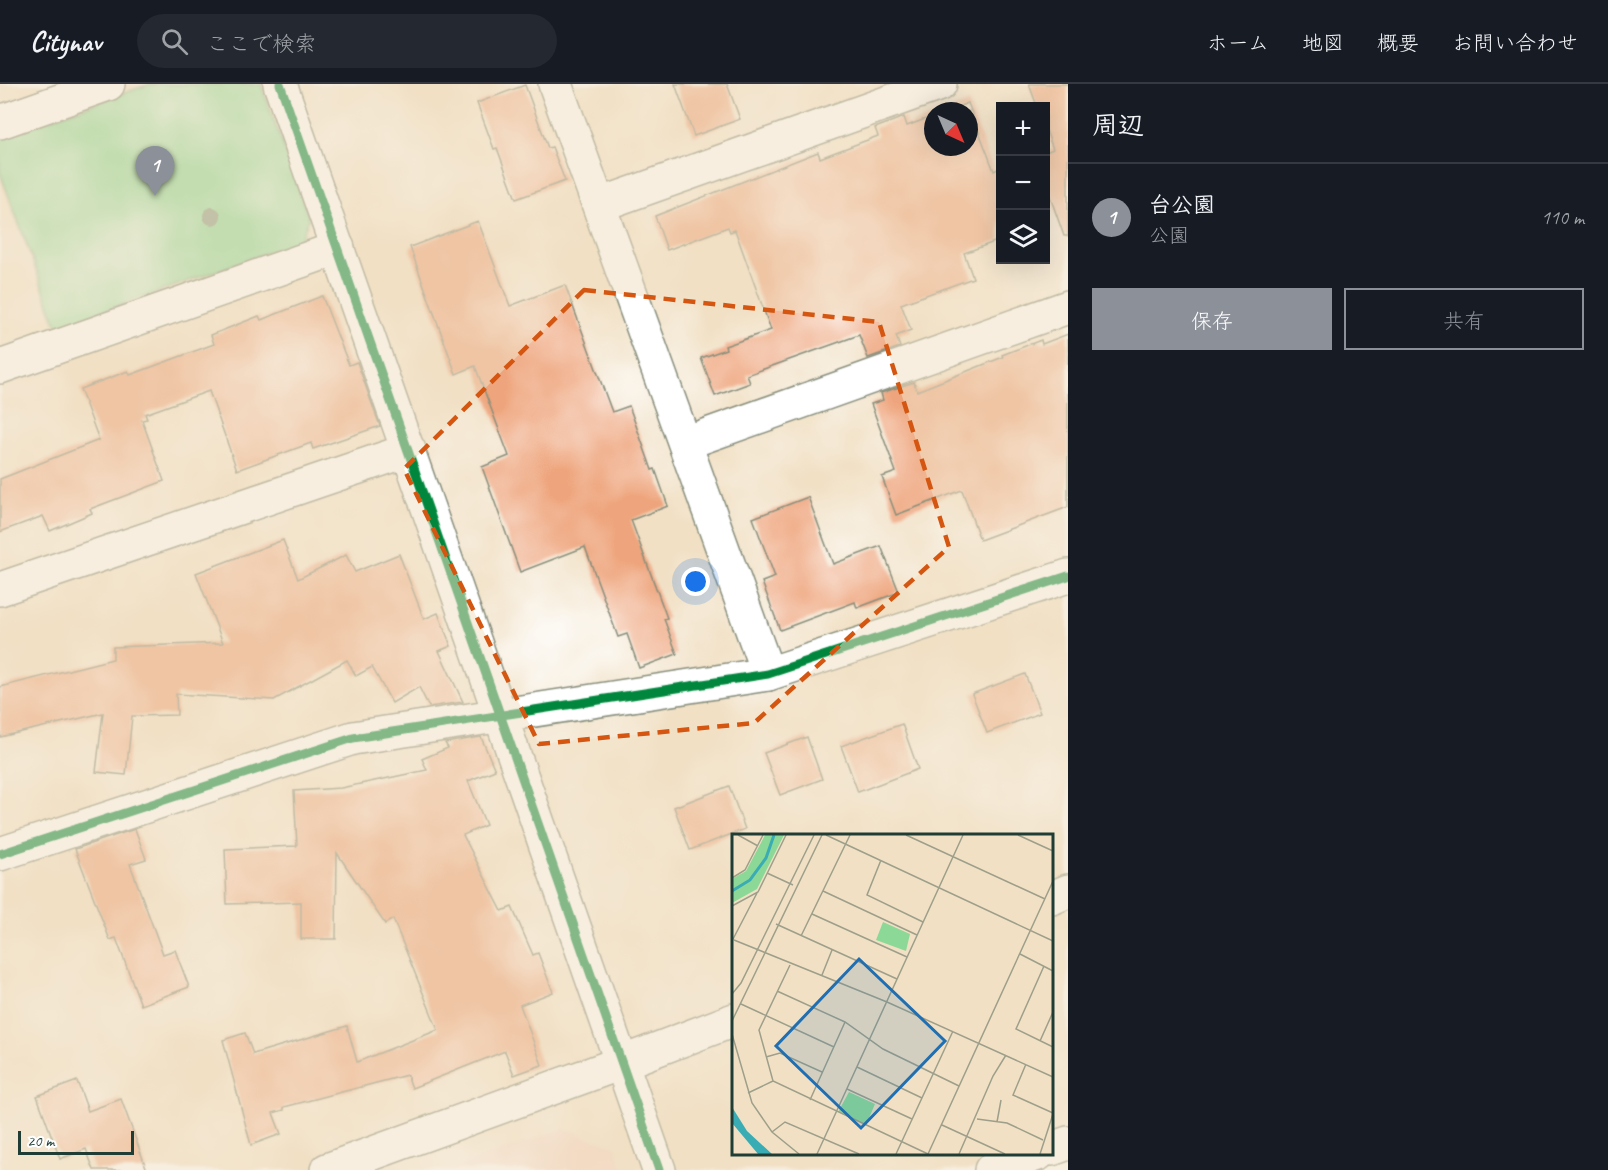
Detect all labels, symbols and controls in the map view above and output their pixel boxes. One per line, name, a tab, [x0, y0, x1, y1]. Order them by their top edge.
search box	[137, 14, 557, 68]
text: Citynav	[30, 24, 101, 59]
icon: search	[158, 25, 191, 58]
text: ここで検索	[206, 30, 316, 58]
text: ホーム	[1207, 30, 1269, 56]
text: 地図	[1302, 30, 1344, 56]
text: 概要	[1377, 30, 1419, 56]
text: お問い合わせ	[1452, 30, 1578, 56]
north arrow	[924, 102, 978, 156]
map controls	[996, 102, 1050, 264]
button: +	[996, 102, 1050, 156]
text: 周辺	[1092, 109, 1144, 142]
pin: 1	[136, 147, 174, 196]
button: −	[996, 156, 1050, 210]
text: 台公園	[1149, 191, 1215, 219]
text: 1	[1107, 205, 1116, 230]
text: 110 m	[1541, 205, 1584, 230]
button: layers	[996, 210, 1050, 264]
text: 公園	[1149, 223, 1189, 248]
button: 保存	[1092, 288, 1332, 350]
button: 共有	[1344, 288, 1584, 350]
your location	[681, 567, 710, 596]
inset map	[732, 834, 1053, 1155]
scale bar	[18, 1128, 134, 1156]
text: 20 m	[27, 1131, 54, 1151]

